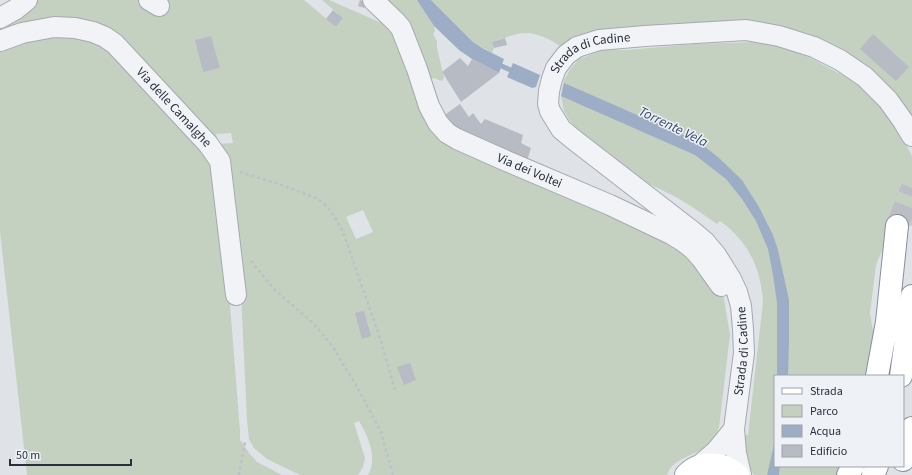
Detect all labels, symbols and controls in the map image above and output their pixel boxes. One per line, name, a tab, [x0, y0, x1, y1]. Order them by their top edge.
street label: Strada di Cadine	[546, 28, 631, 76]
street label: Via delle Camalghe	[132, 63, 216, 151]
water label: Torrente Vela	[635, 102, 712, 153]
street label: Via dei Voltei	[494, 149, 565, 193]
street label: Strada di Cadine	[729, 306, 753, 397]
legend	[774, 375, 904, 467]
text: Strada	[810, 383, 843, 400]
text: Parco	[810, 403, 838, 420]
text: Acqua	[810, 423, 841, 440]
scale bar	[10, 441, 131, 467]
text: Edificio	[810, 443, 847, 460]
text: 50 m	[16, 447, 40, 464]

